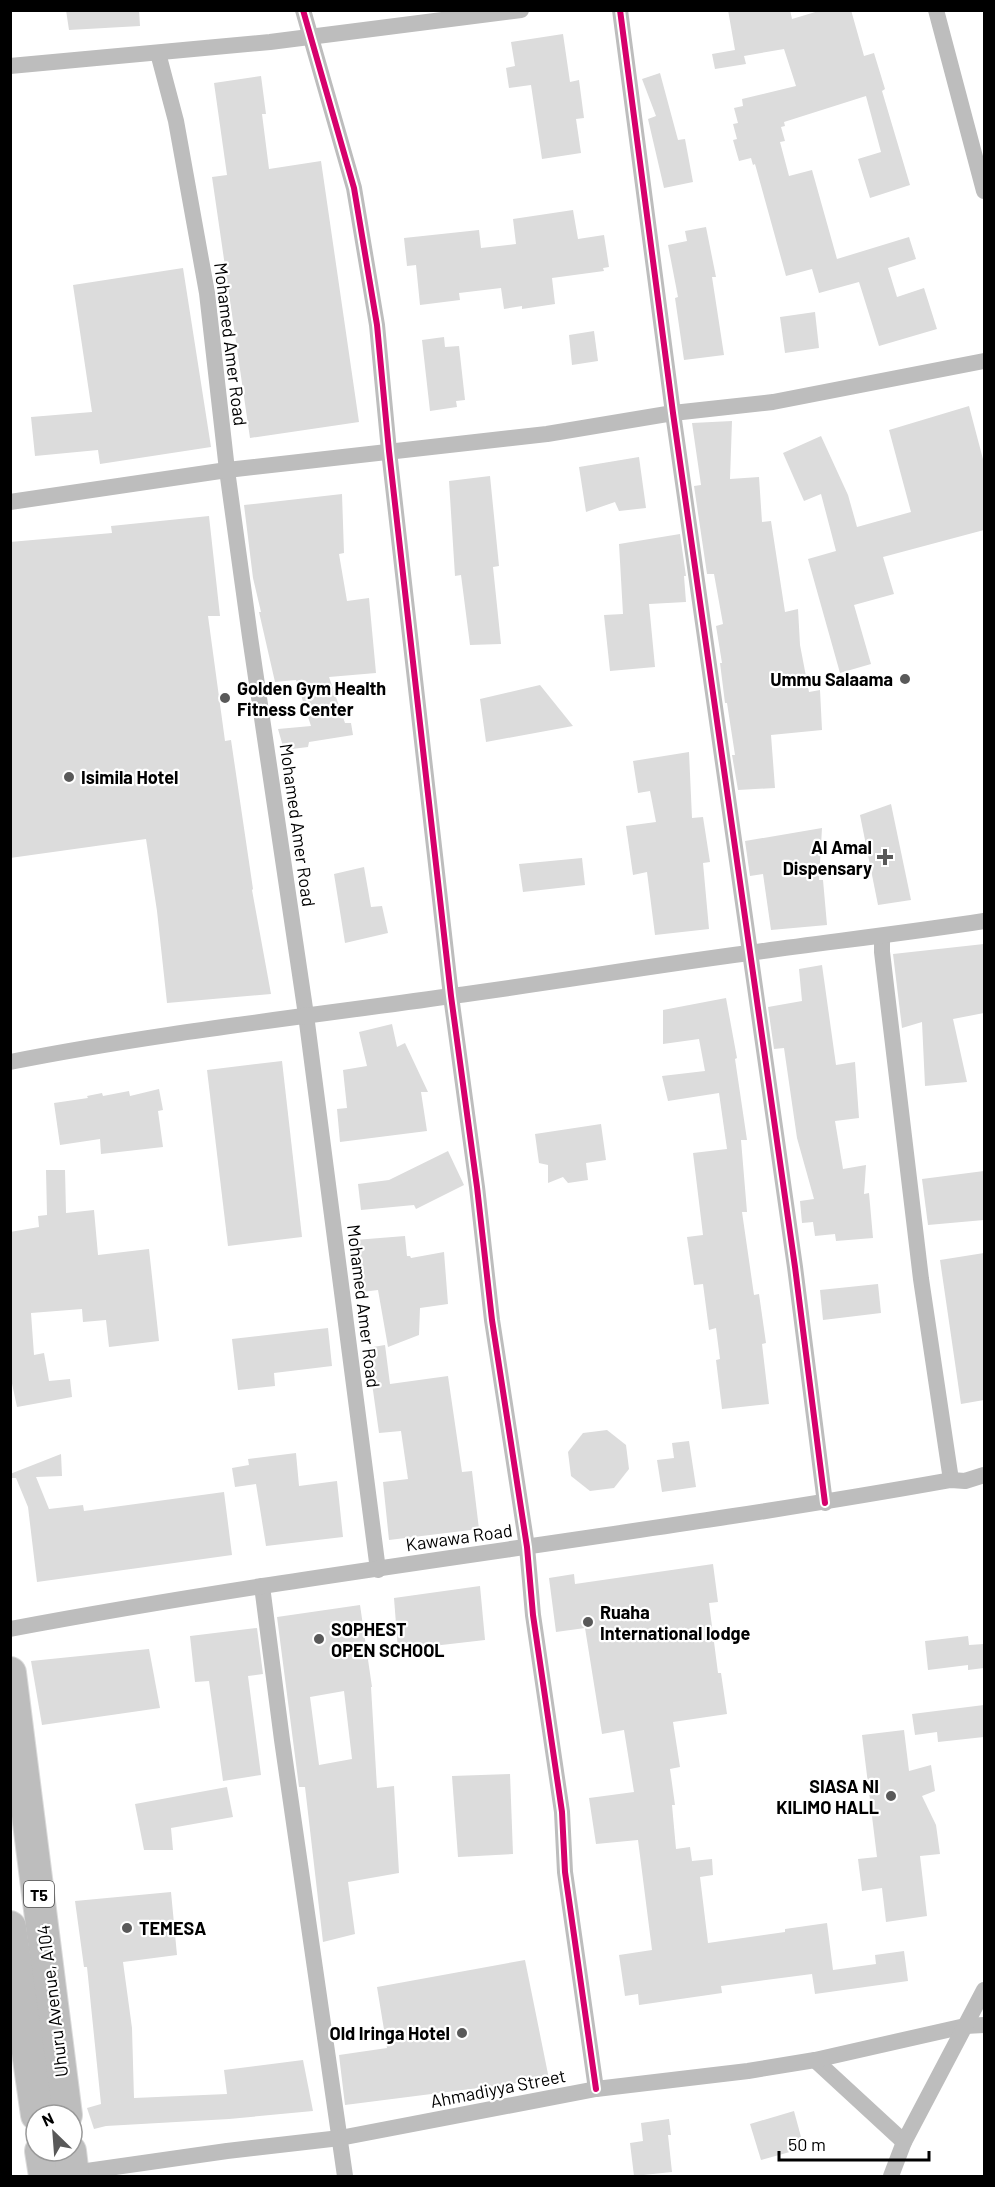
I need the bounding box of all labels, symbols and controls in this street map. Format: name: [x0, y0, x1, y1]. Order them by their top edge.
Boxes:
street label: Mohamed Amer Road: [210, 261, 252, 427]
place label: Ummu Salaama: [770, 668, 893, 690]
marker: Ummu Salaama: [898, 672, 912, 686]
place label: Golden Gym Health Fitness Center: [237, 677, 386, 720]
marker: Golden Gym Health Fitness Center: [218, 691, 232, 705]
street label: Mohamed Amer Road: [276, 742, 320, 908]
place label: Isimila Hotel: [81, 766, 179, 788]
marker: Isimila Hotel: [62, 770, 76, 784]
place label: Al Amal Dispensary: [783, 836, 872, 879]
marker: Al Amal Dispensary: [876, 848, 894, 866]
street label: Mohamed Amer Road: [343, 1223, 385, 1389]
street label: Kawawa Road: [404, 1519, 514, 1555]
place label: Ruaha International lodge: [600, 1601, 751, 1644]
marker: Ruaha International lodge: [581, 1615, 595, 1629]
place label: SOPHEST OPEN SCHOOL: [331, 1618, 445, 1661]
marker: SOPHEST OPEN SCHOOL: [312, 1632, 326, 1646]
place label: SIASA NI KILIMO HALL: [776, 1775, 879, 1818]
marker: SIASA NI KILIMO HALL: [884, 1789, 898, 1803]
road number: T5: [24, 1881, 54, 1907]
place label: TEMESA: [139, 1917, 206, 1939]
marker: TEMESA: [120, 1921, 134, 1935]
street label: Uhuru Avenue, A104: [32, 1924, 72, 2078]
place label: Old Iringa Hotel: [329, 2022, 450, 2044]
marker: Old Iringa Hotel: [455, 2026, 469, 2040]
street label: Ahmadiyya Street: [428, 2064, 568, 2112]
north arrow: [24, 2103, 84, 2163]
text: N: [39, 2108, 56, 2130]
scale bar: [779, 2124, 929, 2162]
text: 50 m: [788, 2133, 826, 2155]

